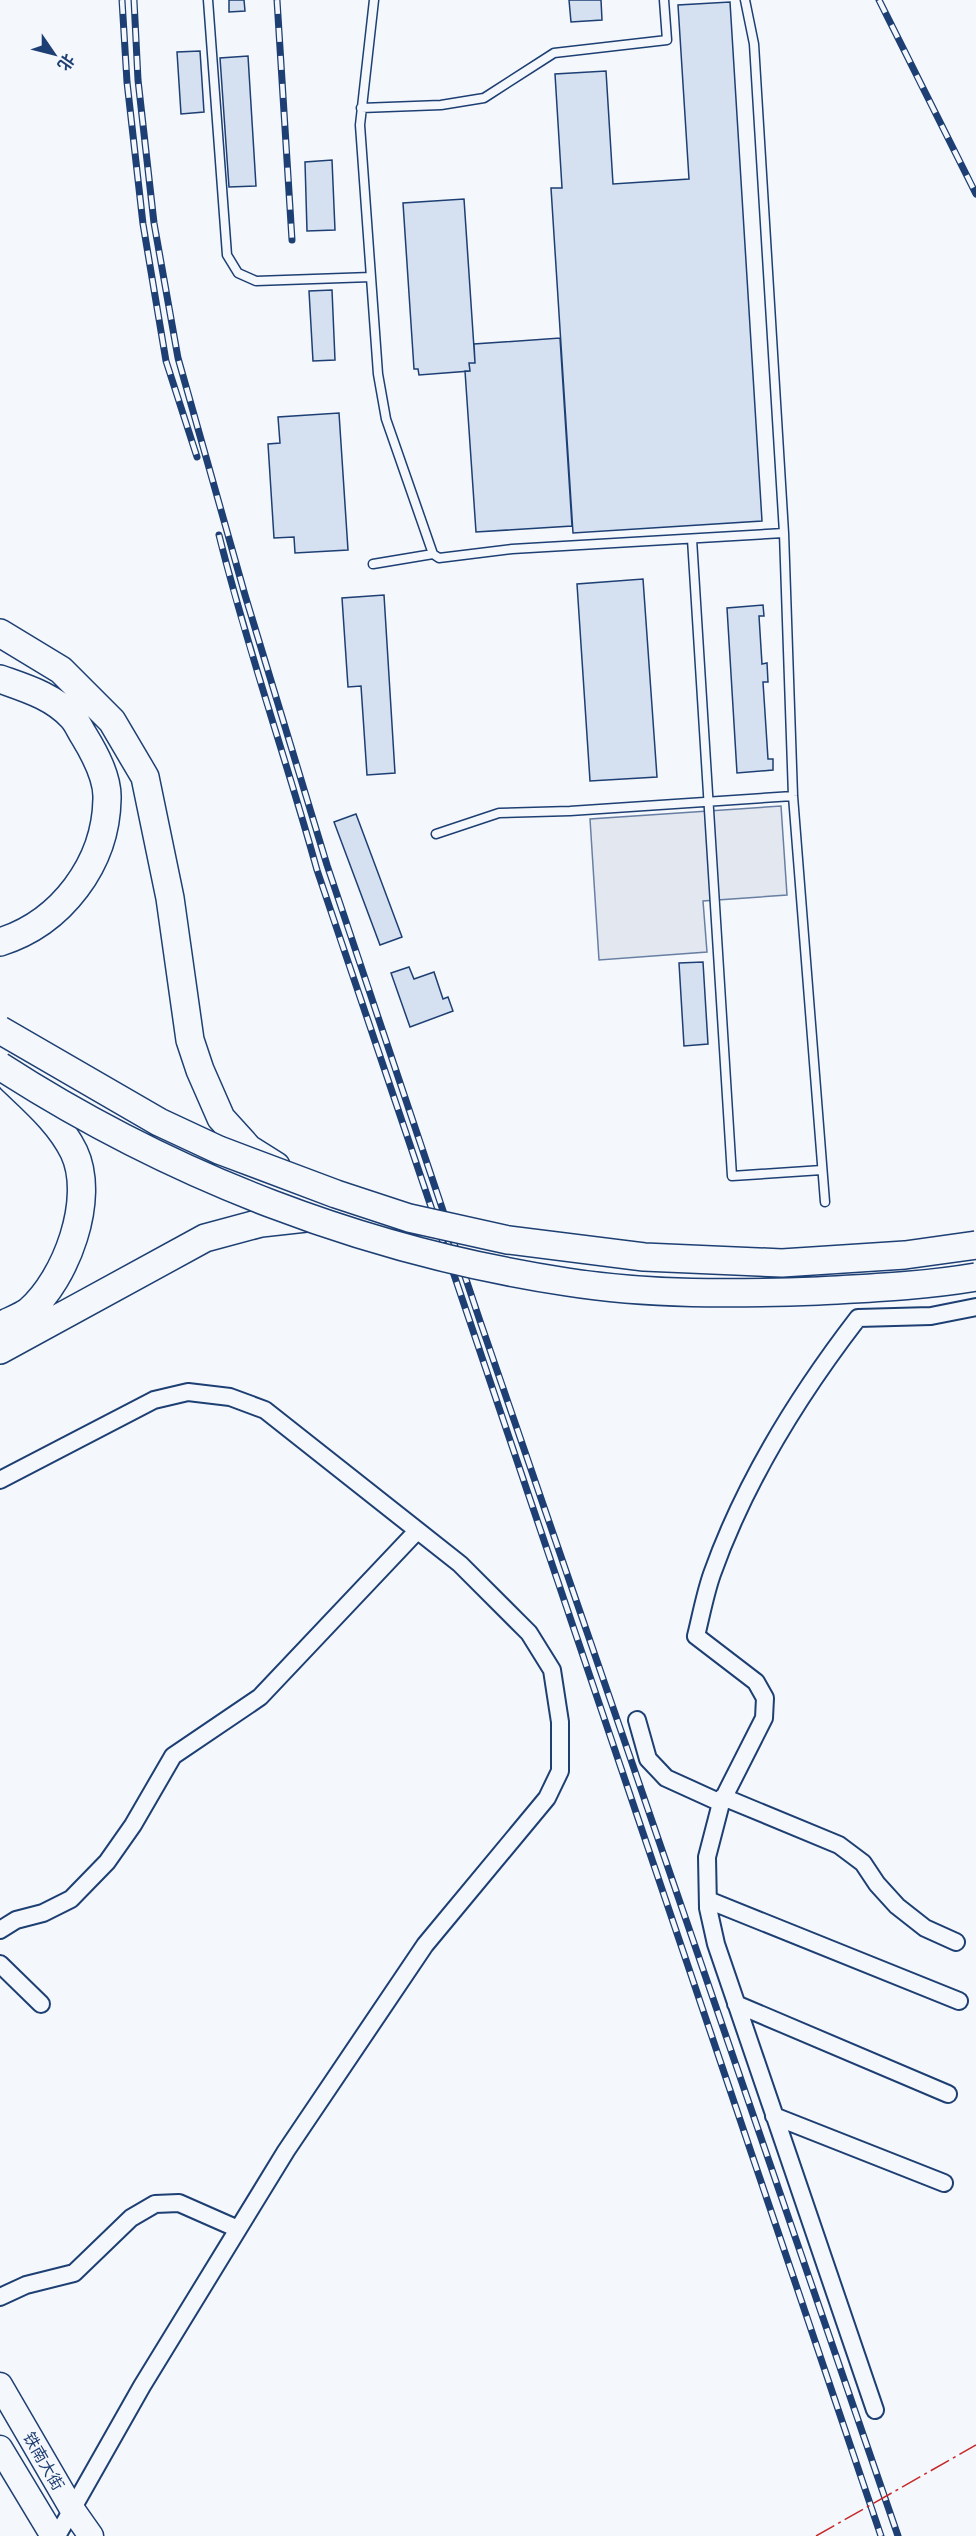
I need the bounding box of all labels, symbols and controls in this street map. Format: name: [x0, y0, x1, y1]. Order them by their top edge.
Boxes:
north arrow: [24, 24, 84, 84]
text: 北: [54, 50, 78, 74]
street label: 铁南大街: [19, 2429, 68, 2494]

